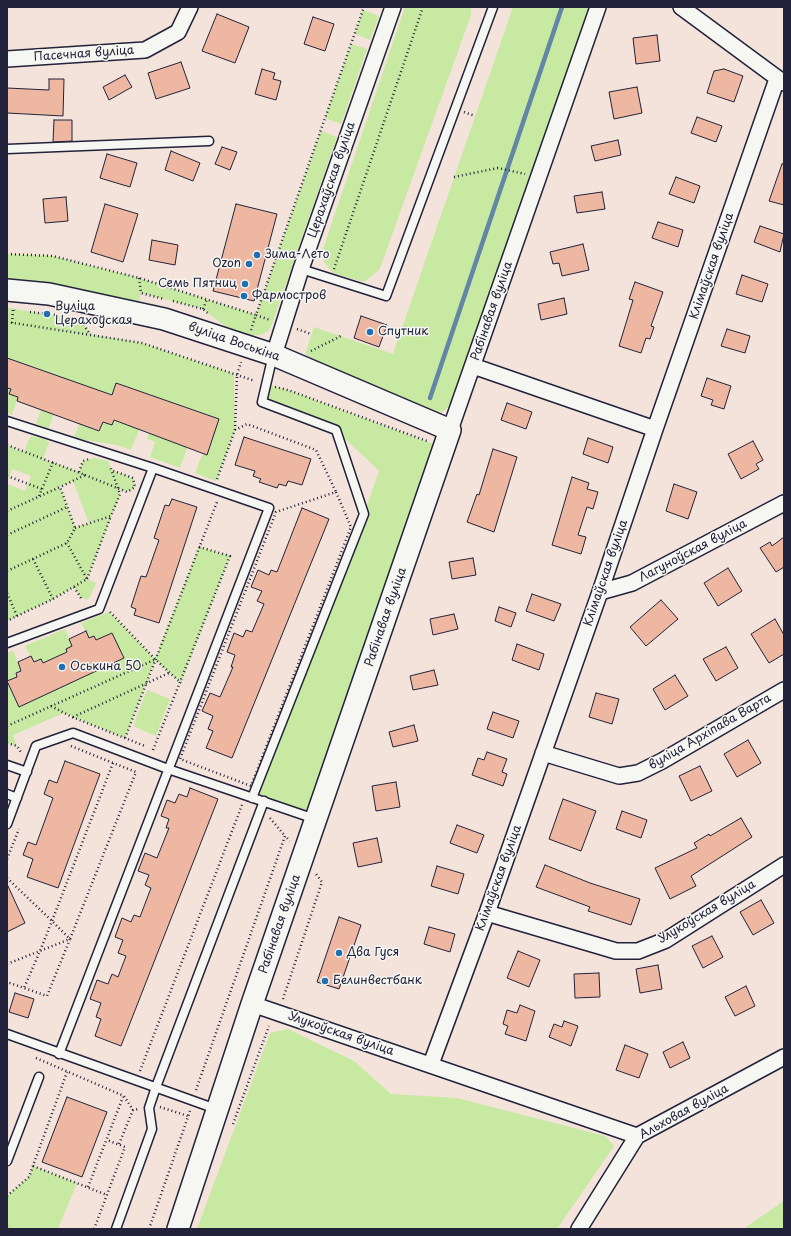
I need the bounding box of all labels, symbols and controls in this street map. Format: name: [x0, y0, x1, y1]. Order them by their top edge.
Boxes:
street label: Пасечная вуліца: [33, 43, 135, 65]
street label: Церахаўская вуліца: [305, 120, 359, 240]
street label: Клімаўская вуліца: [687, 211, 737, 321]
place label: Зима-Лето: [265, 248, 329, 262]
marker: Зима-Лето: [252, 250, 262, 260]
place label: Ozon: [212, 257, 241, 271]
marker: Ozon: [244, 259, 254, 269]
street label: Рабінавая вуліца: [468, 260, 516, 362]
place label: Семь Пятниц: [158, 277, 237, 291]
marker: Семь Пятниц: [240, 279, 250, 289]
place label: Фармостров: [252, 289, 326, 303]
marker: Фармостров: [239, 291, 249, 301]
place label: Вуліца Церахоўская: [55, 300, 132, 328]
marker: Вуліца Церахоўская: [42, 309, 52, 319]
street label: вуліца Воськіна: [186, 320, 282, 364]
place label: Спутник: [378, 325, 428, 339]
marker: Спутник: [365, 327, 375, 337]
street label: Лагуноўская вуліца: [637, 516, 749, 586]
street label: Клімаўская вуліца: [581, 518, 631, 628]
street label: Рабінавая вуліца: [362, 566, 410, 668]
place label: Оськина 50: [70, 660, 141, 674]
marker: Оськина 50: [57, 662, 67, 672]
street label: вуліца Архіпава Варта: [646, 691, 774, 773]
street label: Клімаўская вуліца: [473, 823, 525, 933]
street label: Рабінавая вуліца: [256, 873, 304, 975]
street label: Улукоўская вуліца: [656, 877, 758, 947]
place label: Два Гуся: [347, 946, 399, 960]
marker: Два Гуся: [334, 948, 344, 958]
place label: Белинвестбанк: [333, 974, 422, 988]
marker: Белинвестбанк: [320, 976, 330, 986]
street label: Улукоўская вуліца: [286, 1009, 396, 1059]
street label: Альховая вуліца: [637, 1082, 731, 1142]

